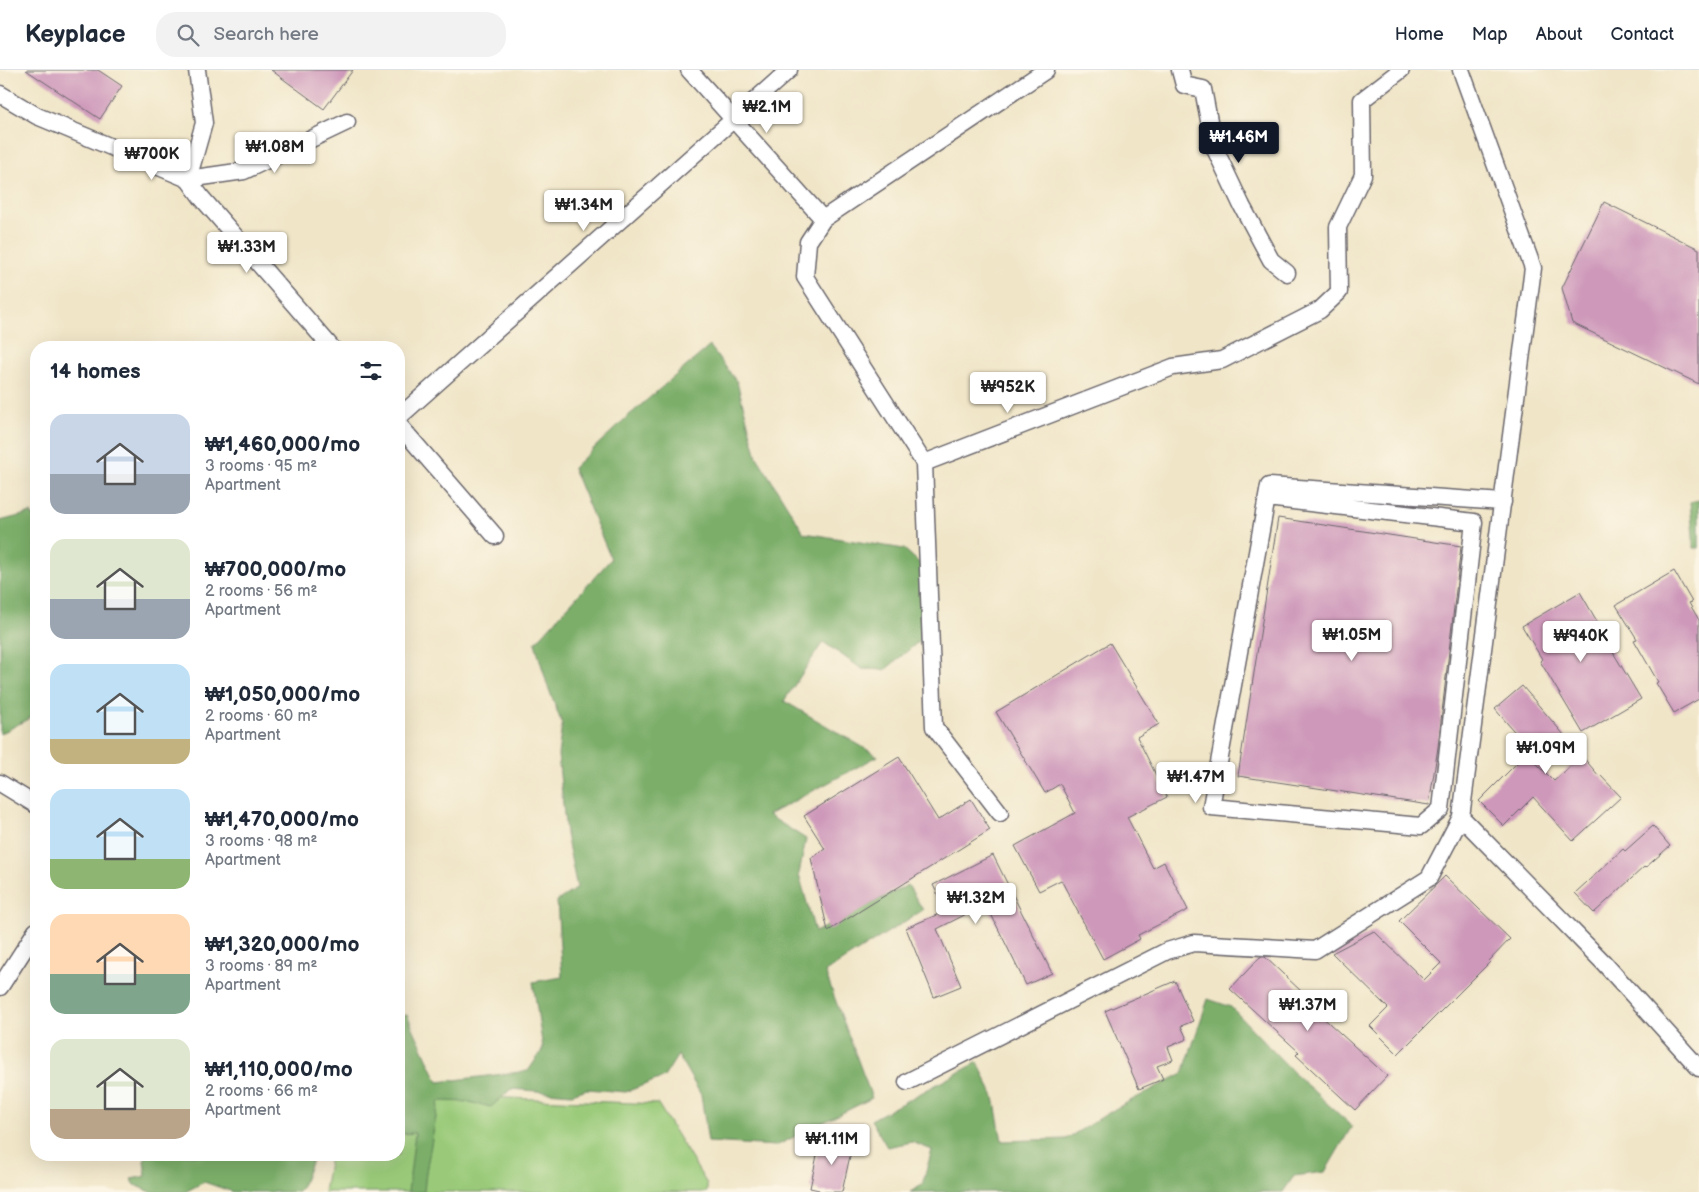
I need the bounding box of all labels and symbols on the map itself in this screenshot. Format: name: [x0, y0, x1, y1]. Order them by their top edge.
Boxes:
pin: ₩2.1M: [732, 92, 802, 134]
pin: ₩1.46M: [1198, 122, 1280, 164]
pin: ₩1.08M: [234, 132, 316, 174]
pin: ₩700K: [117, 138, 187, 181]
pin: ₩1.34M: [543, 190, 625, 232]
pin: ₩1.33M: [206, 232, 288, 274]
pin: ₩952K: [973, 372, 1043, 414]
pin: ₩1.05M: [1311, 620, 1393, 662]
pin: ₩940K: [1546, 620, 1616, 663]
pin: ₩1.09M: [1505, 732, 1587, 775]
pin: ₩1.47M: [1155, 762, 1237, 804]
pin: ₩1.32M: [935, 882, 1017, 925]
pin: ₩1.37M: [1267, 990, 1349, 1032]
pin: ₩1.11M: [791, 1124, 873, 1166]

